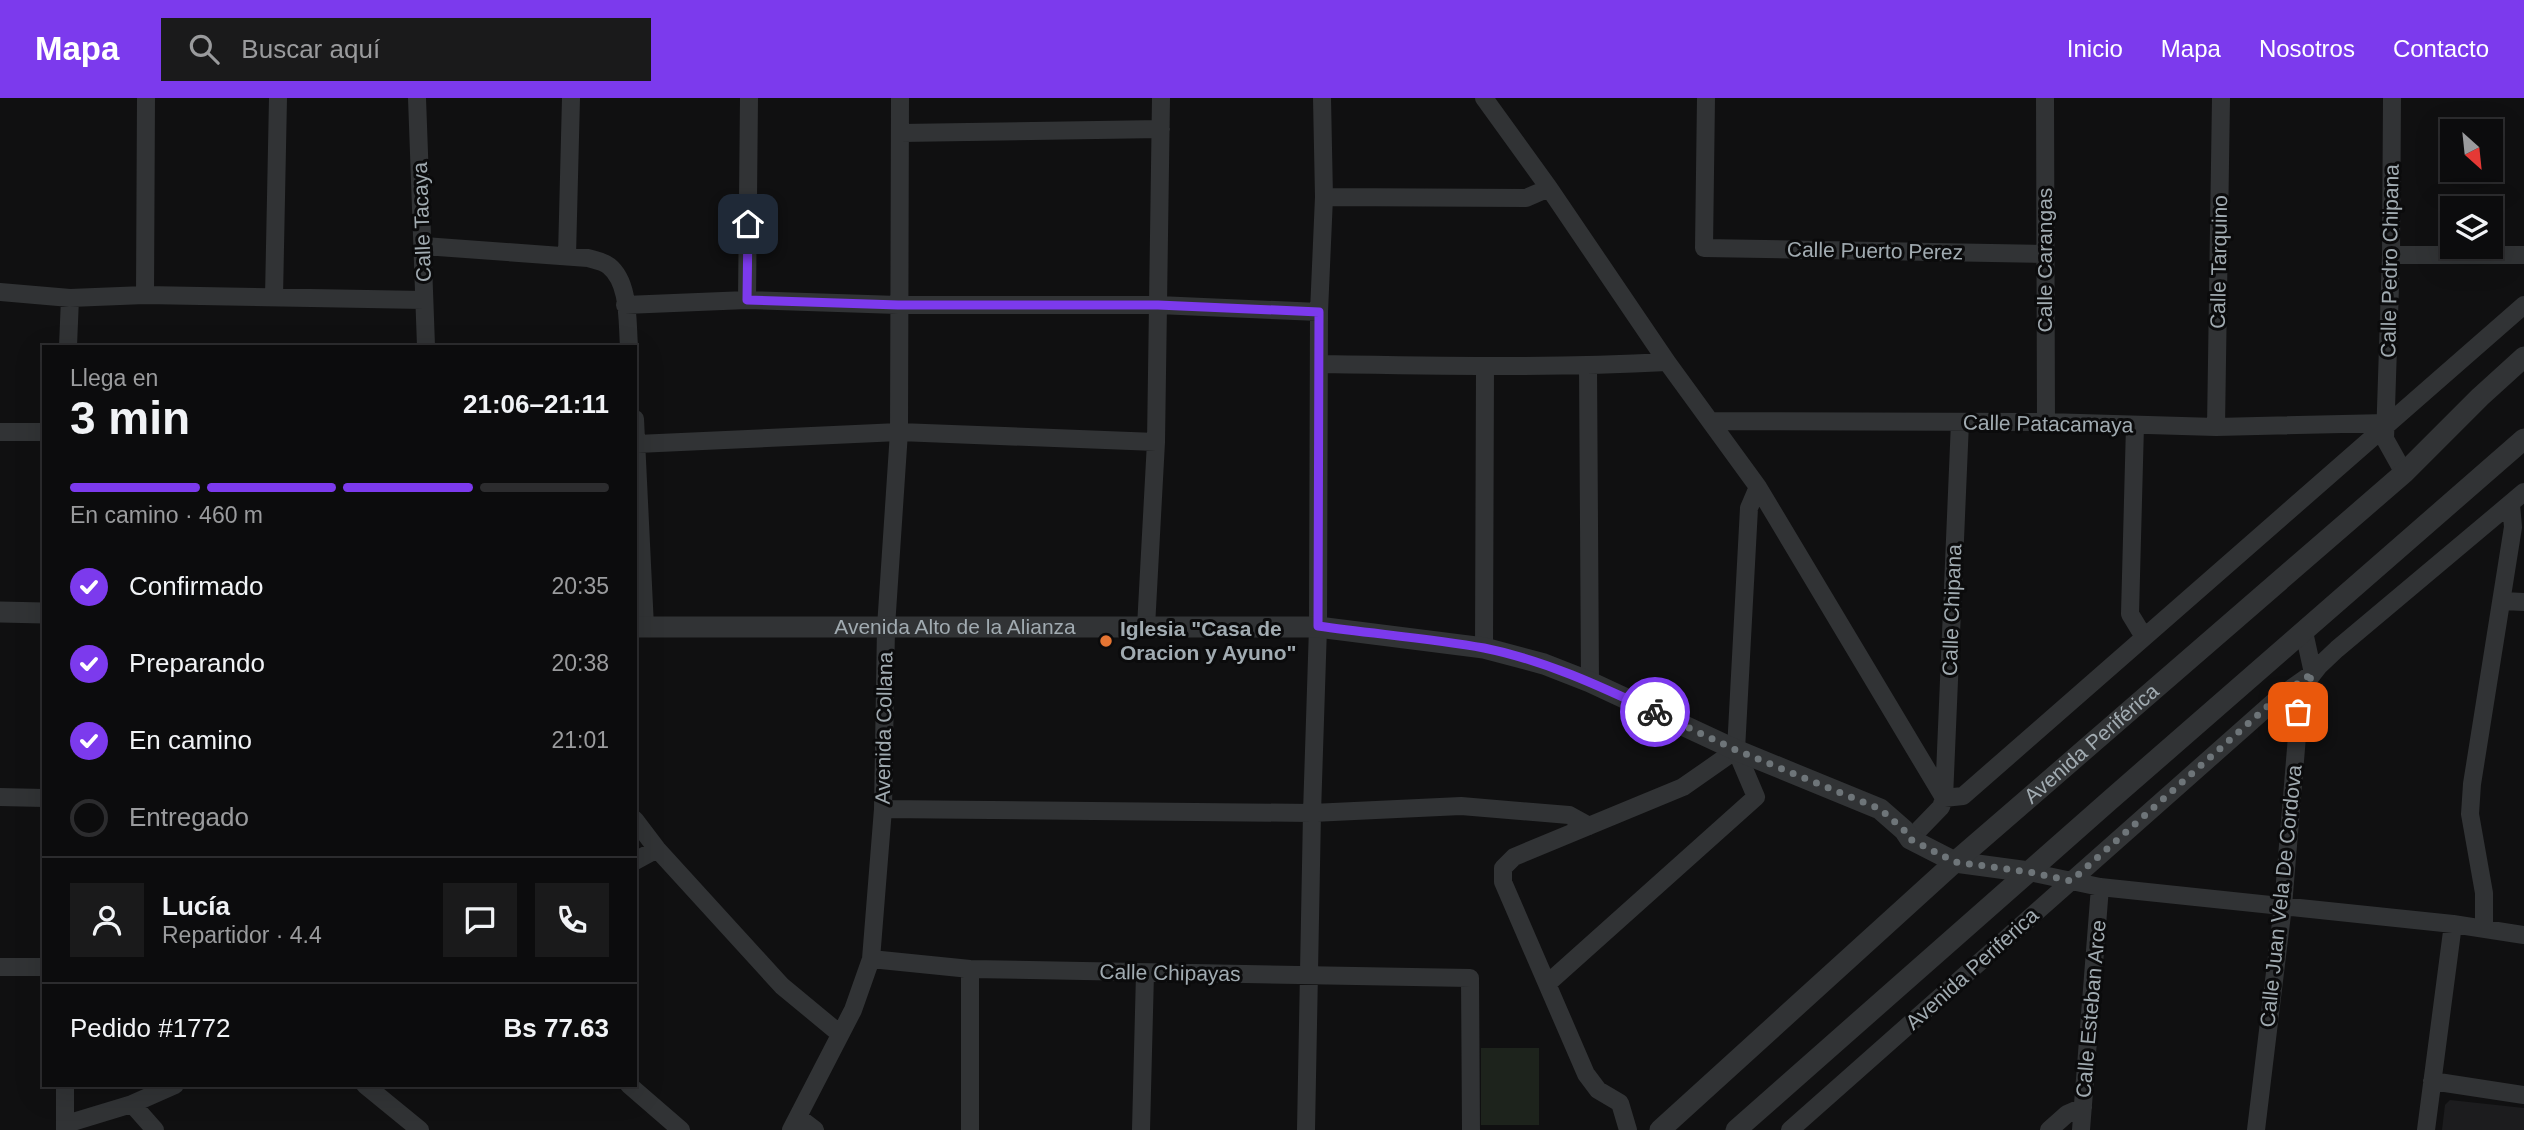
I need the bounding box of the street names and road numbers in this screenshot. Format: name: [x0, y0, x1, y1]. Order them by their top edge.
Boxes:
street label: Calle Tacaya: [408, 161, 435, 282]
street label: Calle Pedro Chipana: [2376, 164, 2403, 358]
street label: Calle Carangas: [2033, 188, 2056, 332]
street label: Calle Tarquino: [2206, 195, 2231, 329]
street label: Calle Puerto Perez: [1787, 237, 1963, 264]
street label: Calle Patacamaya: [1963, 411, 2134, 436]
street label: Calle Chipana: [1938, 543, 1965, 676]
street label: Avenida Alto de la Alianza: [834, 615, 1076, 638]
street label: Avenida Collana: [871, 651, 896, 804]
street label: Avenida Periférica: [2019, 679, 2163, 808]
street label: Calle Juan Vela De Cordova: [2255, 763, 2306, 1028]
street label: Avenida Periferica: [1901, 903, 2043, 1034]
street label: Calle Esteban Arce: [2071, 919, 2110, 1099]
street label: Calle Chipayas: [1099, 960, 1241, 985]

